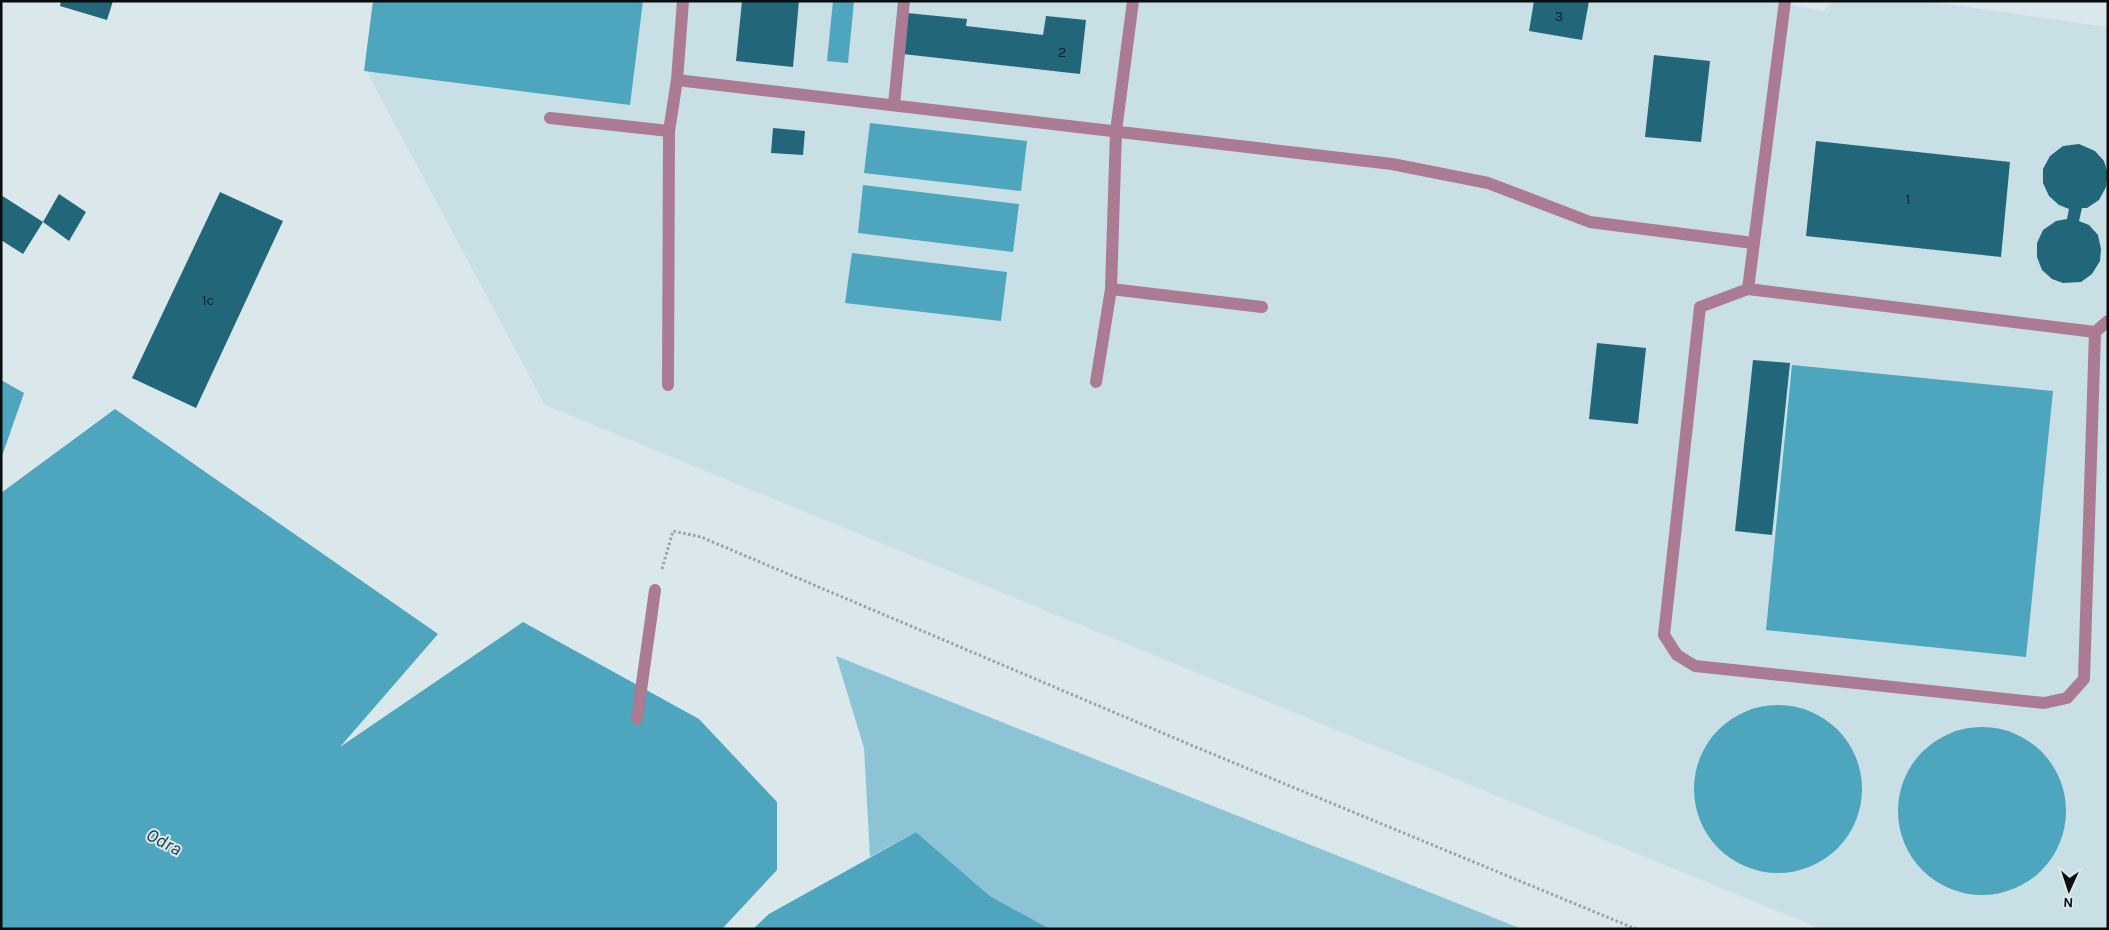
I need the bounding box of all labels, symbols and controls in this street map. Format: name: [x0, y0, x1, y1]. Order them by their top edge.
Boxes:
house number: 3: [1555, 7, 1563, 25]
house number: 2: [1058, 43, 1066, 61]
house number: 1: [1906, 190, 1910, 208]
house number: 1c: [202, 291, 214, 309]
water label: Odra: [142, 824, 186, 860]
north arrow: [2044, 865, 2094, 915]
text: N: [2063, 894, 2074, 911]

